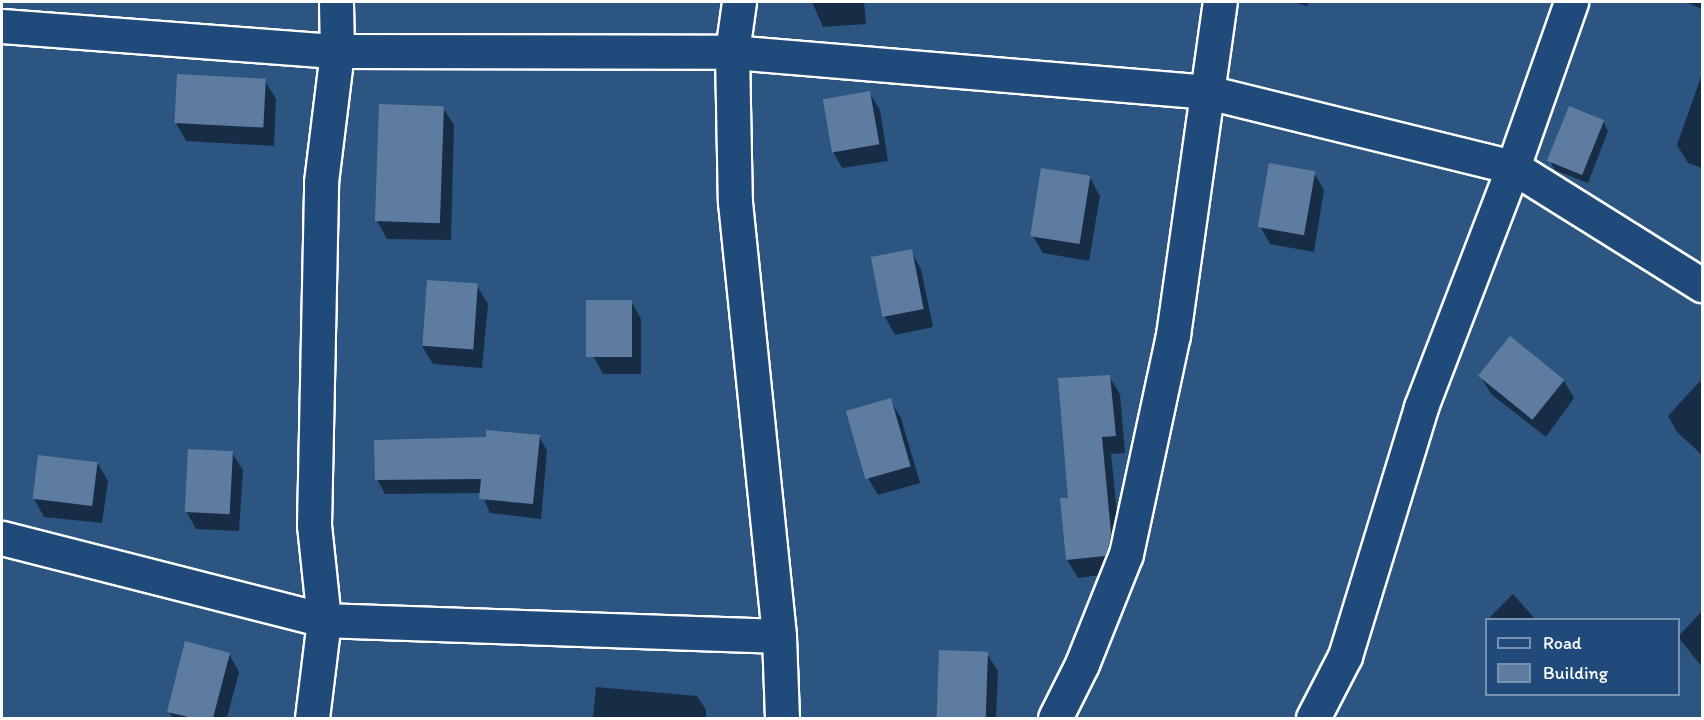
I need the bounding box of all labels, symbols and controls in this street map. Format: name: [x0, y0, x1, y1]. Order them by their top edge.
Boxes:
legend: [1485, 618, 1680, 696]
text: Road: [1543, 632, 1582, 654]
text: Building: [1543, 662, 1608, 684]

